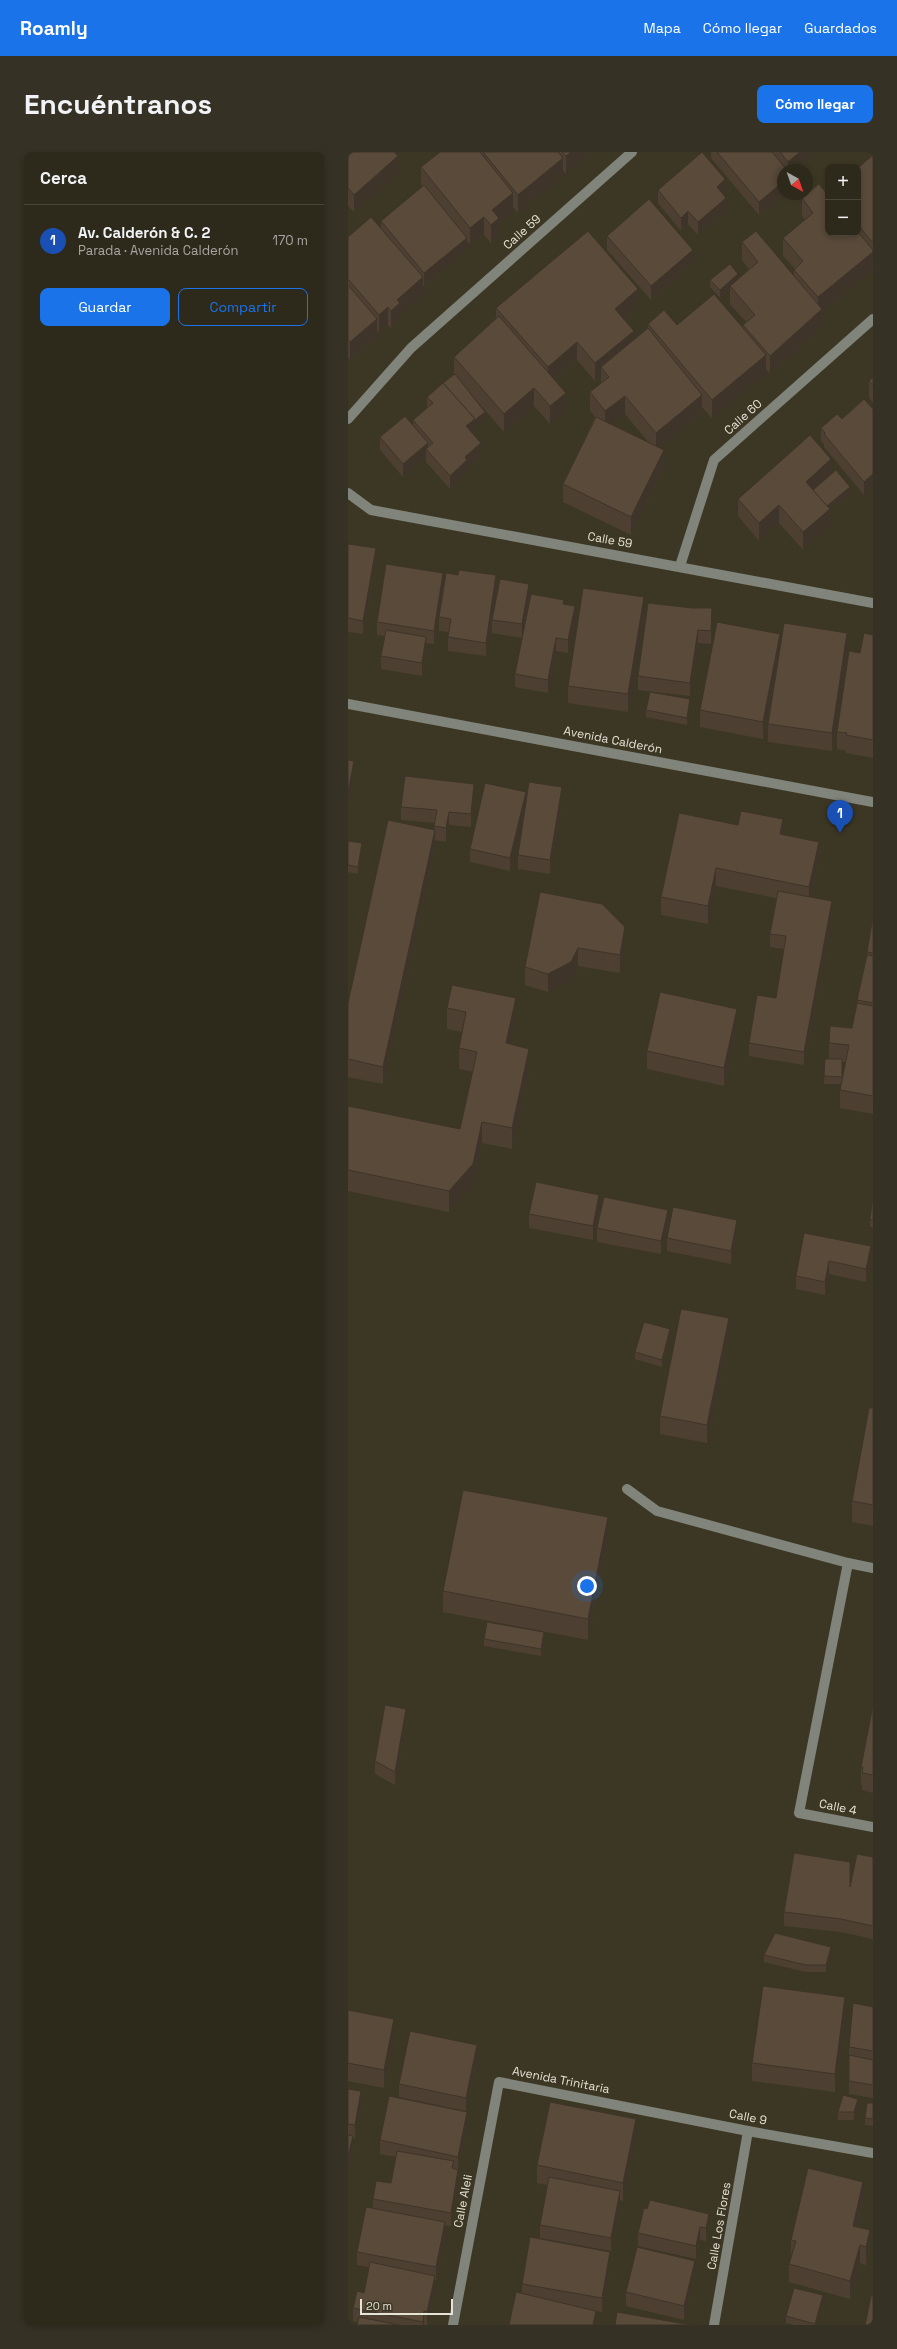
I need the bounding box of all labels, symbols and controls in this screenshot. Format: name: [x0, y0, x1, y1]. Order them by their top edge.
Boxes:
text: Roamly: [20, 16, 88, 41]
text: Mapa: [644, 19, 681, 37]
text: Cómo llegar: [703, 19, 782, 37]
text: Guardados: [804, 19, 877, 37]
button: Cómo llegar: [757, 85, 873, 123]
text: Encuéntranos: [24, 86, 212, 122]
north arrow: [777, 164, 813, 200]
map controls: [825, 164, 861, 236]
button: +: [825, 164, 861, 200]
text: Cerca: [40, 167, 87, 189]
button: −: [825, 200, 861, 236]
street label: Calle 59: [500, 211, 544, 253]
text: Av. Calderón & C. 2: [78, 223, 210, 242]
text: 1: [50, 232, 56, 249]
text: 170 m: [272, 232, 308, 249]
text: Parada · Avenida Calderón: [78, 242, 238, 259]
button: Guardar: [40, 288, 170, 326]
button: Compartir: [178, 288, 308, 326]
street label: Calle 60: [721, 396, 765, 438]
street label: Calle 59: [586, 528, 634, 552]
street label: Avenida Calderón: [562, 723, 664, 757]
pin: 1: [827, 800, 853, 833]
your location: [577, 1576, 597, 1596]
street label: Calle 4: [818, 1796, 859, 1819]
street label: Avenida Trinitaria: [511, 2063, 611, 2097]
street label: Calle 9: [728, 2106, 768, 2128]
street label: Calle Aleli: [450, 2173, 476, 2229]
street label: Calle Los Flores: [703, 2181, 735, 2271]
scale bar: [360, 2297, 453, 2316]
text: 20 m: [366, 2299, 392, 2313]

